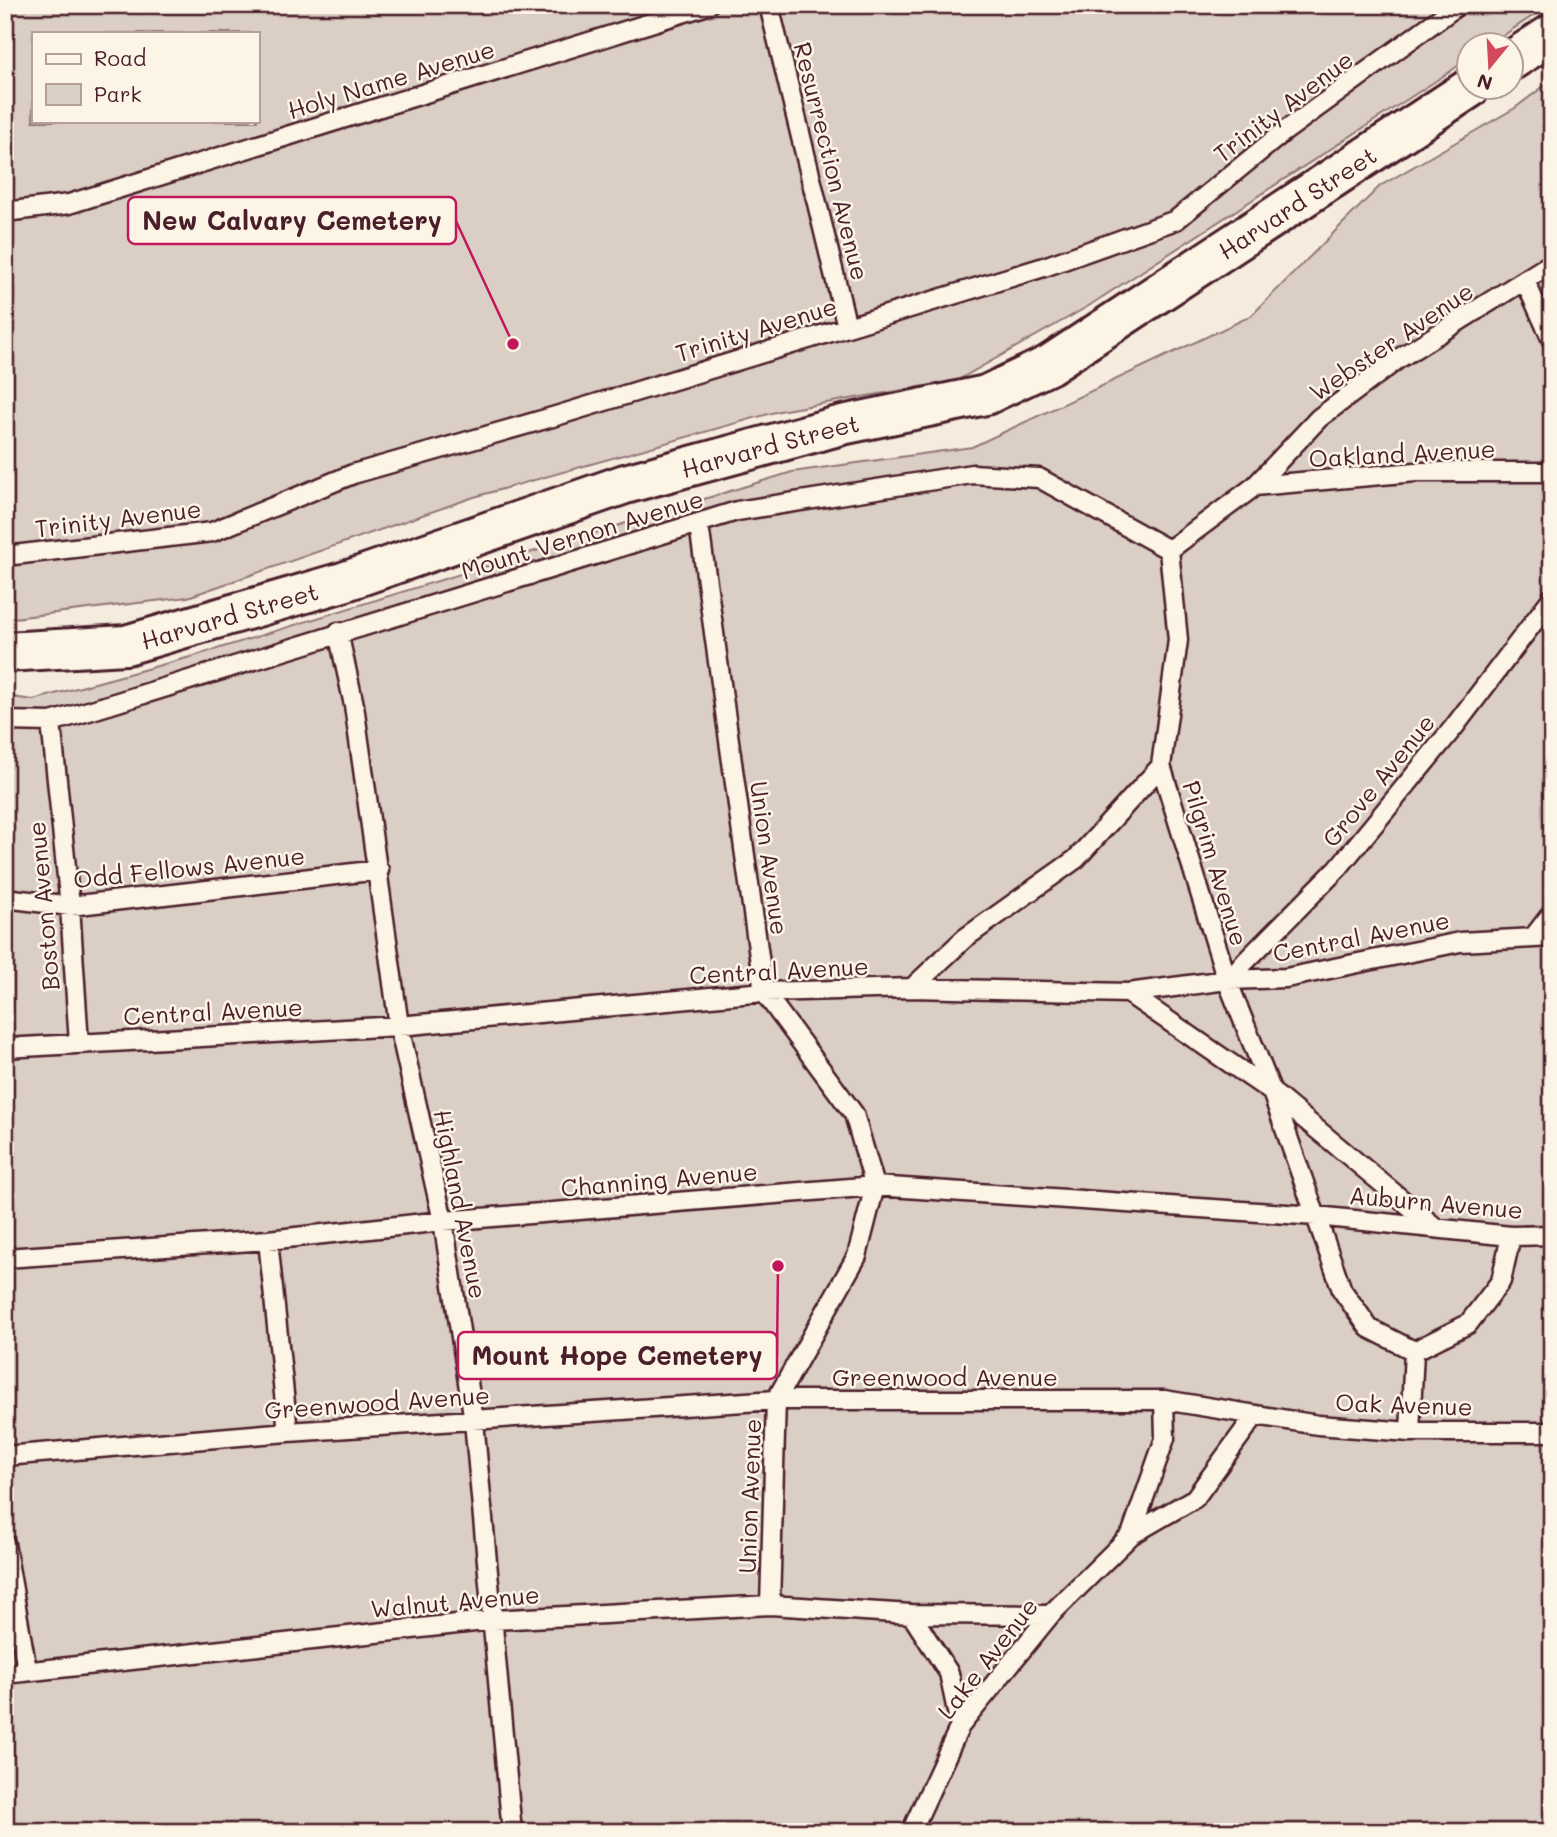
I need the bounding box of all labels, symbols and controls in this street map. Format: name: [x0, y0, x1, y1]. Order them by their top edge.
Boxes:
legend: [32, 32, 259, 122]
north arrow: [1456, 32, 1526, 102]
street label: Holy Name Avenue: [284, 33, 498, 125]
street label: Resurrection Avenue: [787, 39, 877, 283]
street label: Trinity Avenue: [1207, 43, 1359, 169]
text: Road: [94, 44, 146, 71]
text: N: [1474, 69, 1495, 97]
text: Park: [94, 80, 142, 107]
street label: Harvard Street: [1212, 139, 1382, 265]
callout: New Calvary Cemetery: [128, 197, 456, 244]
text: New Calvary Cemetery: [142, 203, 442, 237]
street label: Webster Avenue: [1303, 275, 1479, 407]
street label: Trinity Avenue: [672, 290, 840, 368]
street label: Harvard Street: [678, 406, 862, 484]
street label: Oakland Avenue: [1308, 433, 1496, 473]
street label: Mount Vernon Avenue: [457, 482, 707, 586]
street label: Trinity Avenue: [33, 492, 203, 544]
street label: Harvard Street: [137, 575, 322, 655]
street label: Grove Avenue: [1315, 707, 1441, 853]
street label: Pilgrim Avenue: [1176, 777, 1256, 949]
street label: Union Avenue: [744, 779, 796, 937]
street label: Boston Avenue: [20, 820, 66, 992]
street label: Odd Fellows Avenue: [72, 839, 306, 895]
street label: Central Avenue: [1270, 904, 1452, 968]
street label: Central Avenue: [689, 950, 869, 990]
street label: Central Avenue: [123, 991, 303, 1031]
street label: Highland Avenue: [427, 1107, 495, 1301]
street label: Channing Avenue: [559, 1155, 759, 1203]
street label: Auburn Avenue: [1348, 1179, 1524, 1225]
callout: Mount Hope Cemetery: [458, 1332, 777, 1379]
text: Mount Hope Cemetery: [471, 1338, 763, 1372]
street label: Greenwood Avenue: [832, 1361, 1058, 1392]
street label: Greenwood Avenue: [263, 1379, 491, 1425]
street label: Oak Avenue: [1335, 1386, 1473, 1422]
street label: Union Avenue: [731, 1418, 767, 1574]
street label: Walnut Avenue: [369, 1578, 541, 1624]
street label: Lake Avenue: [930, 1591, 1044, 1725]

